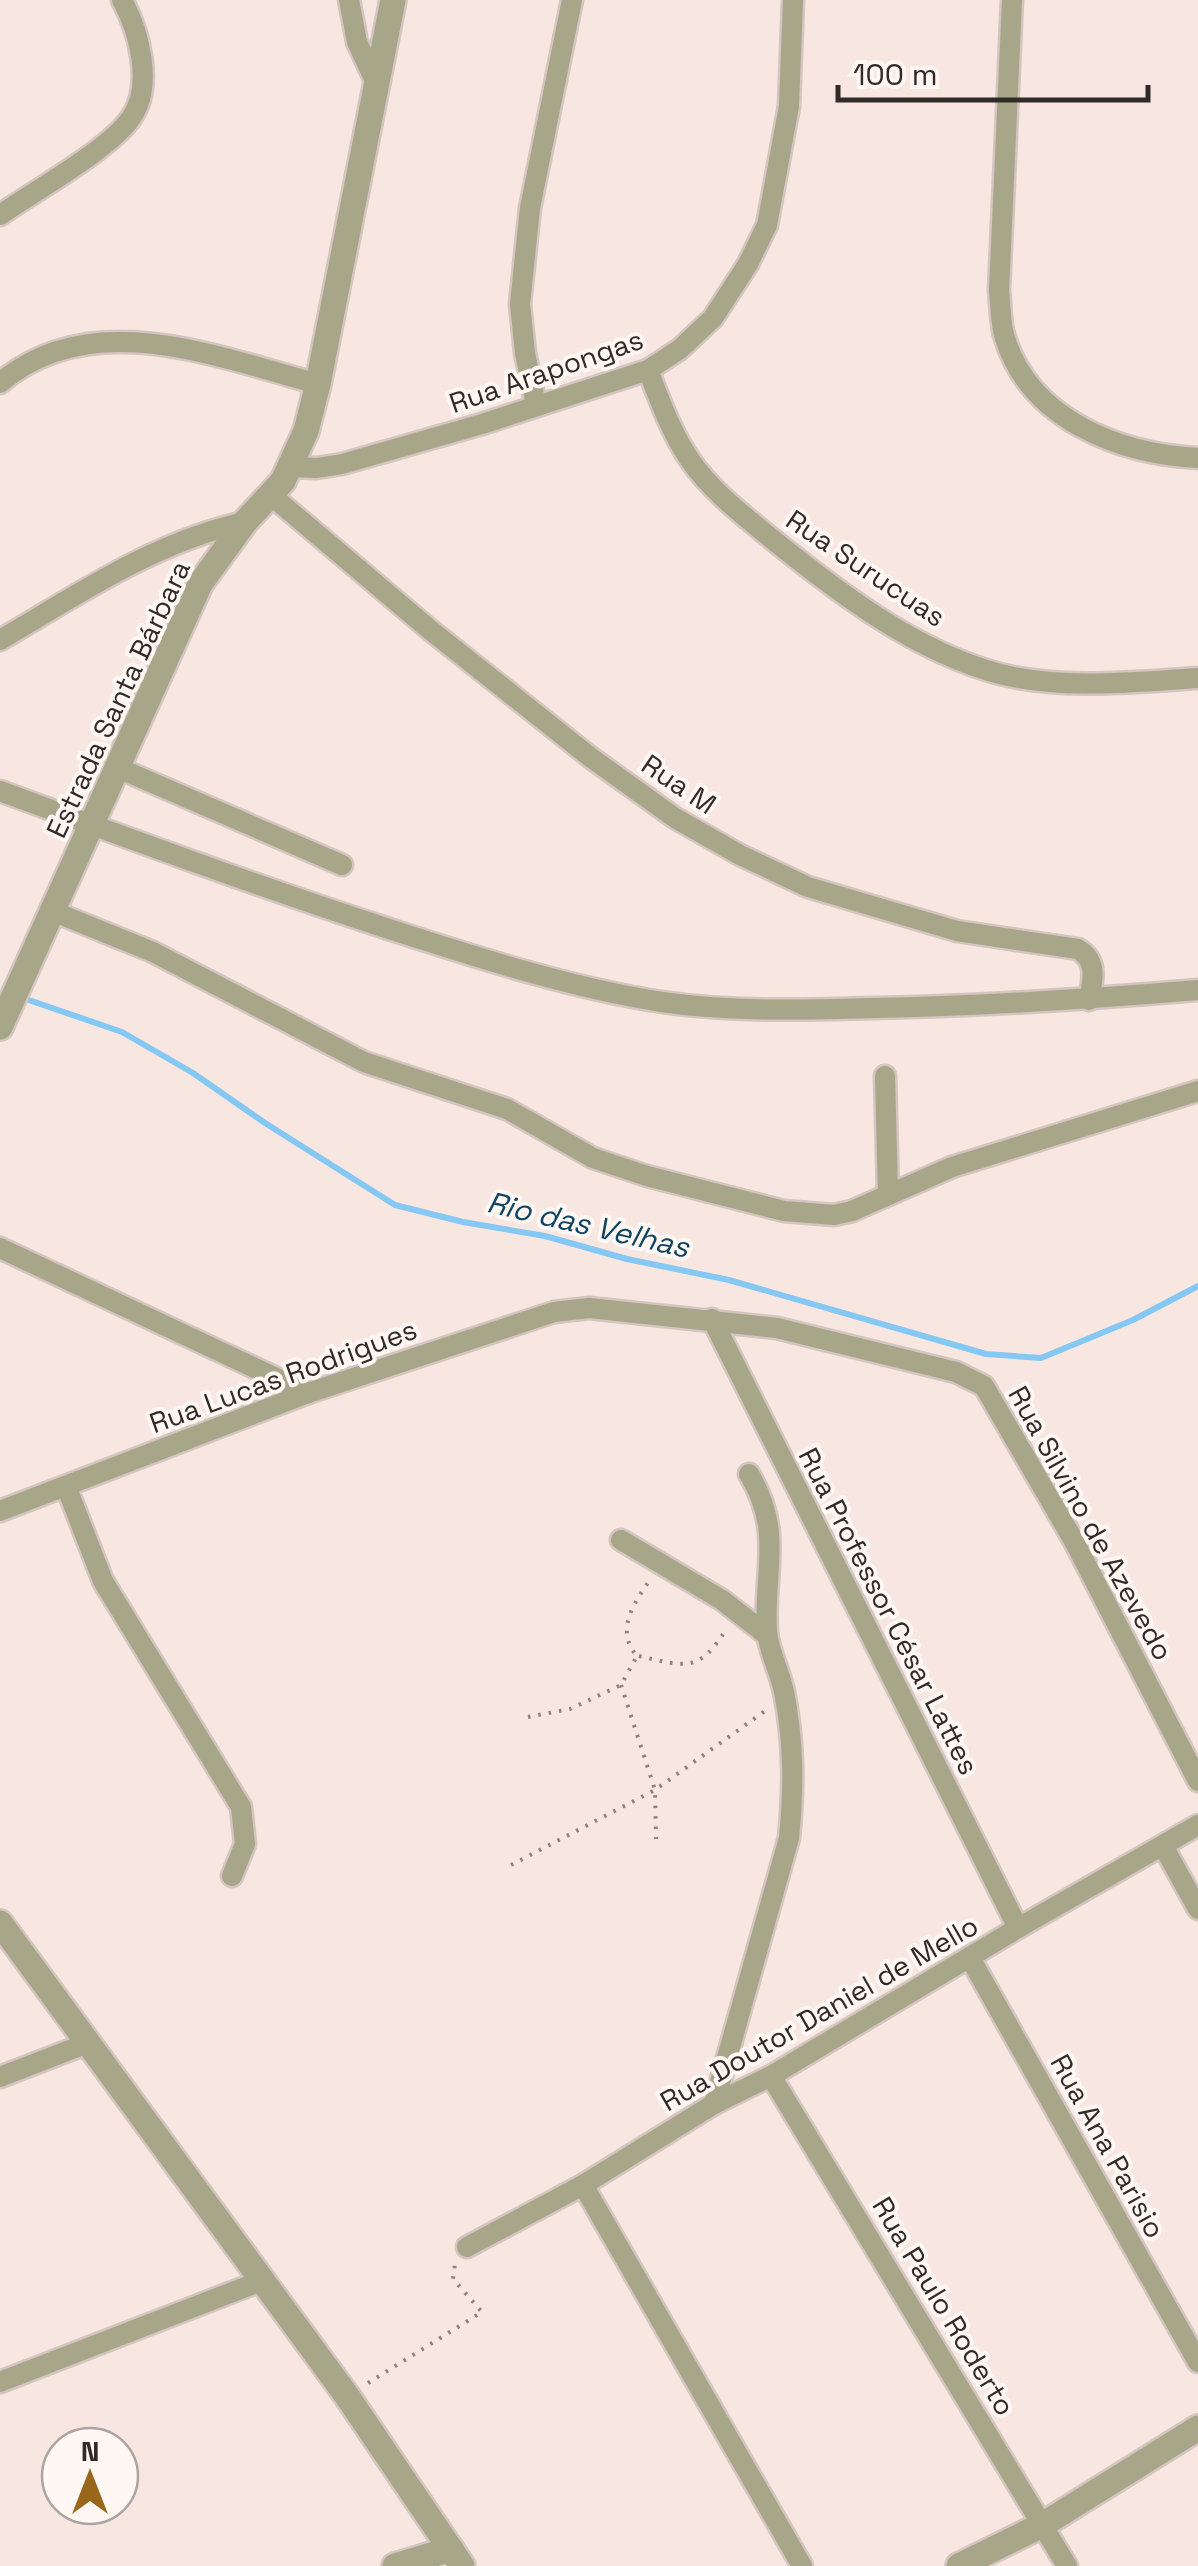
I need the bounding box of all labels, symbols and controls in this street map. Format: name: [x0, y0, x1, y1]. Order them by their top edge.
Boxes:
scale bar: [838, 40, 1148, 102]
text: 100 m: [853, 55, 938, 94]
street label: Rua Arapongas: [444, 321, 648, 421]
street label: Rua Surucuas: [779, 501, 953, 635]
street label: Estrada Santa Bárbara: [38, 555, 198, 843]
street label: Rua M: [635, 746, 723, 822]
water label: Rio das Velhas: [483, 1182, 694, 1267]
street label: Rua Lucas Rodrigues: [144, 1311, 422, 1441]
street label: Rua Silvino de Azevedo: [1001, 1380, 1181, 1666]
street label: Rua Professor César Lattes: [791, 1441, 987, 1781]
street label: Rua Doutor Daniel de Mello: [653, 1907, 985, 2119]
street label: Rua Ana Parisio: [1043, 2048, 1173, 2244]
street label: Rua Paulo Roderto: [865, 2190, 1023, 2422]
north arrow: [40, 2426, 140, 2526]
text: N: [81, 2433, 99, 2469]

